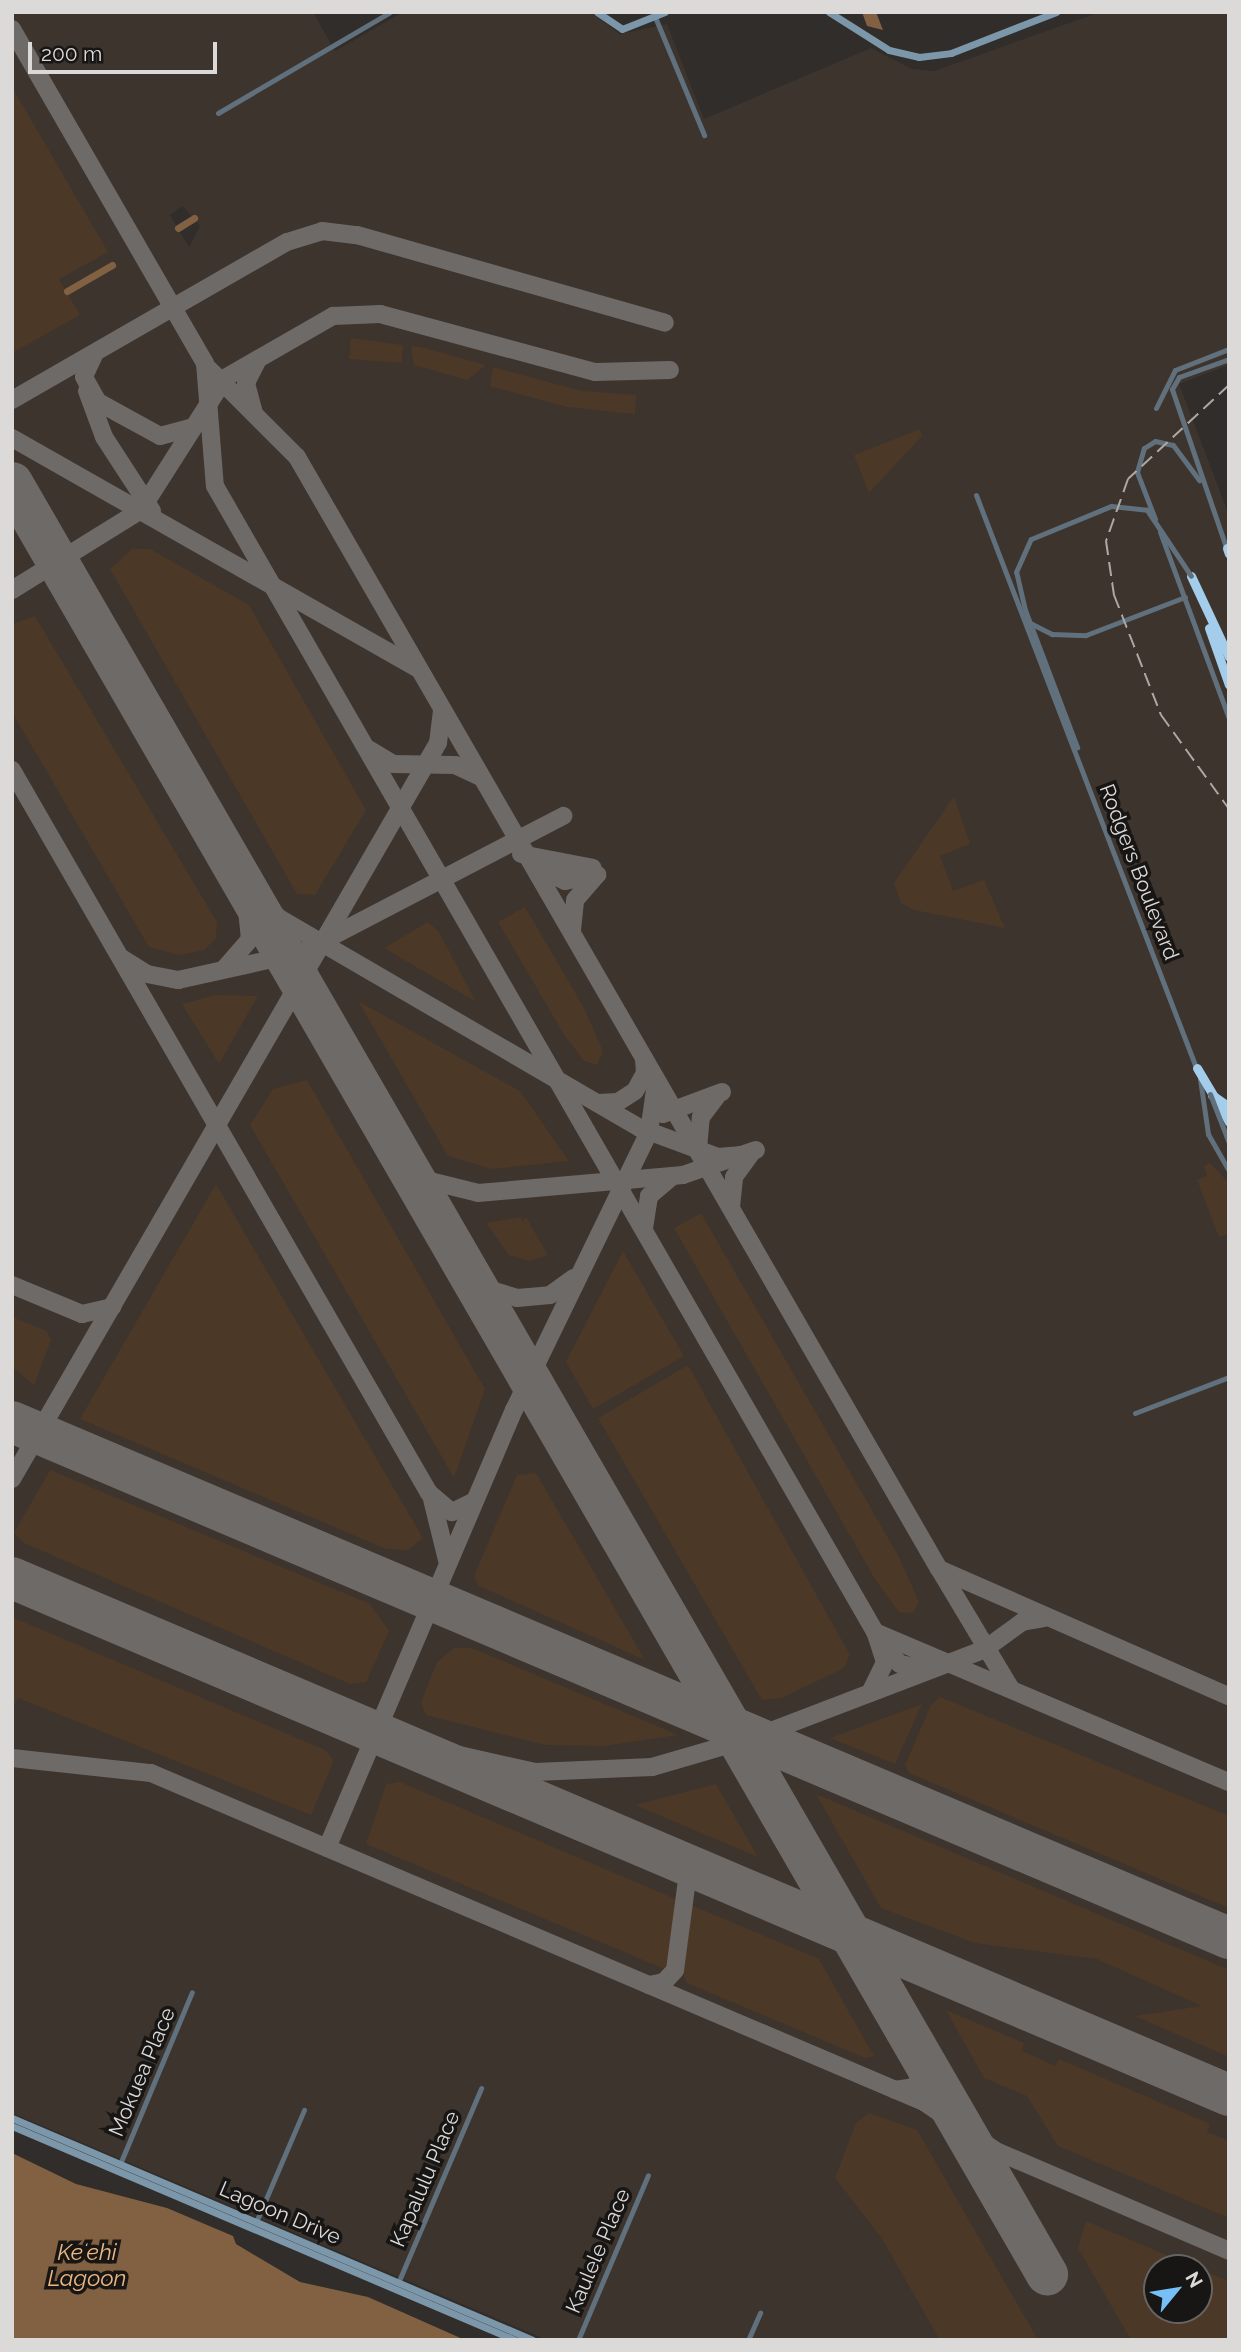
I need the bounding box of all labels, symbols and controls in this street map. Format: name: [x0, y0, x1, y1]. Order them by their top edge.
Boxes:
scale bar: [32, 28, 220, 72]
text: 200 m: [41, 41, 102, 66]
street label: Rodgers Boulevard: [1094, 781, 1184, 963]
street label: Mokuea Place: [104, 2004, 180, 2140]
street label: Kapalulu Place: [385, 2107, 465, 2251]
street label: Lagoon Drive: [216, 2176, 344, 2250]
street label: Kaulele Place: [560, 2185, 636, 2317]
water label: Keʻehi Lagoon: [48, 2238, 126, 2292]
north arrow: [1143, 2254, 1213, 2324]
text: N: [1181, 2268, 1208, 2291]

